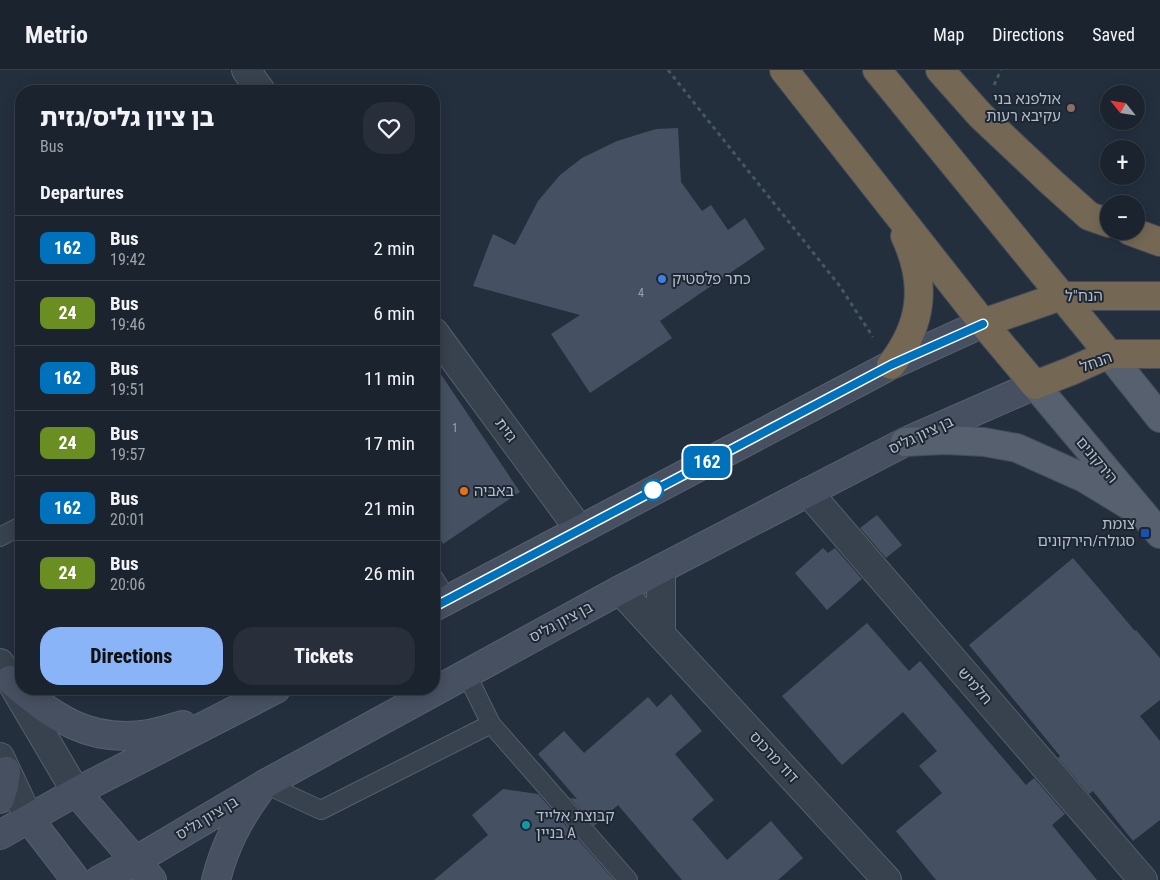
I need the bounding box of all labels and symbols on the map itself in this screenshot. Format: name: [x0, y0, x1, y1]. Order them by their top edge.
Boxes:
north arrow: [1100, 85, 1145, 130]
place label: אולפנא בני עקיבא רעות: [986, 90, 1061, 125]
marker: אולפנא בני עקיבא רעות: [1065, 102, 1077, 114]
place label: כתר פלסטיק: [672, 270, 751, 288]
marker: כתר פלסטיק: [656, 273, 668, 285]
house number: 4: [638, 286, 644, 300]
street label: הנח"ל: [1065, 287, 1103, 305]
street label: הנחל: [1077, 348, 1115, 376]
street label: בן ציון גליס: [886, 412, 957, 458]
street label: גזית: [491, 415, 521, 446]
house number: 1: [452, 421, 458, 435]
street label: הירקונים: [1072, 433, 1122, 487]
line badge: 162: [678, 446, 736, 478]
unlabelled marker: [642, 479, 664, 501]
place label: באביה: [474, 482, 515, 500]
marker: באביה: [458, 485, 470, 497]
place label: צומת סגולה/הירקונים: [1037, 515, 1135, 550]
marker: צומת סגולה/הירקונים: [1139, 527, 1151, 539]
street label: בן ציון גליס: [526, 598, 596, 646]
street label: חלמיש: [954, 664, 996, 708]
street label: דוד מרכוס: [746, 728, 802, 786]
street label: בן ציון גליס: [173, 792, 242, 844]
place label: קבוצת אלייד בניין A: [536, 807, 615, 842]
marker: קבוצת אלייד בניין A: [520, 819, 532, 831]

